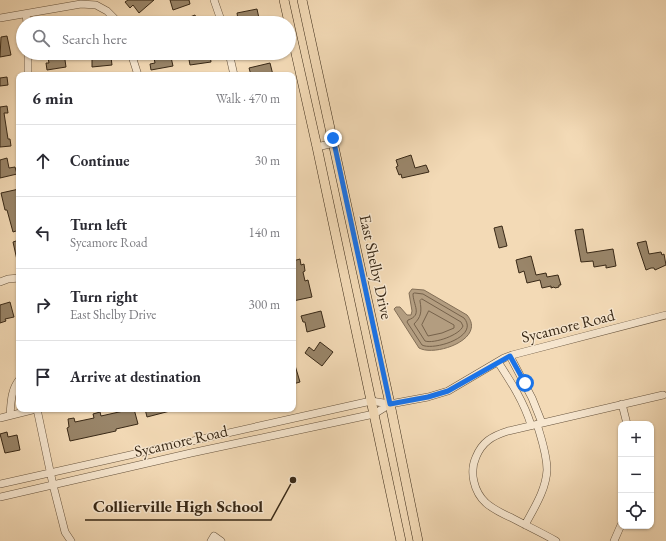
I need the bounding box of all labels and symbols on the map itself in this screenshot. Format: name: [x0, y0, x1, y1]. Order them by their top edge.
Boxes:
route end: [324, 129, 342, 147]
street label: East Shelby Drive: [355, 213, 397, 321]
street label: Sycamore Road: [519, 304, 618, 348]
route start: [516, 374, 534, 392]
street label: Sycamore Road: [132, 420, 231, 462]
callout: Collierville High School: [85, 491, 271, 520]
text: Collierville High School: [93, 495, 263, 517]

